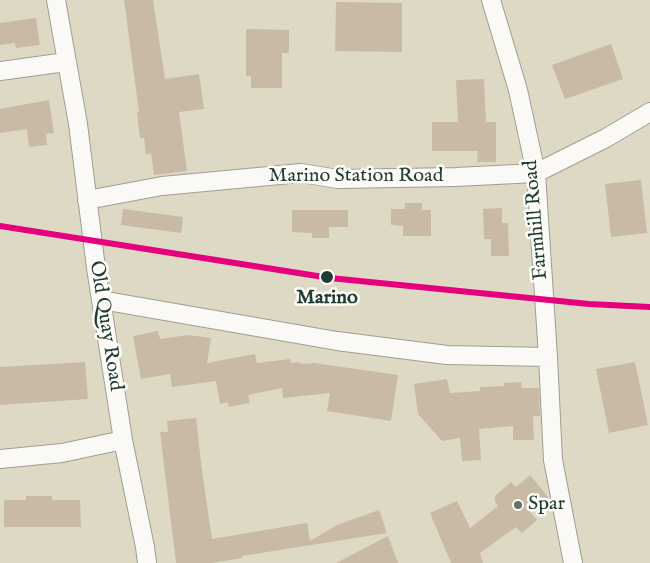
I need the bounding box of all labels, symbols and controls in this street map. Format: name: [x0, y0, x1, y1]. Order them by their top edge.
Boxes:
street label: Farmhill Road: [520, 159, 554, 281]
street label: Marino Station Road: [269, 165, 443, 189]
street label: Old Quay Road: [83, 259, 127, 393]
marker: Marino: [319, 269, 335, 285]
place label: Marino: [296, 287, 358, 311]
place label: Spar: [528, 493, 565, 517]
marker: Spar: [512, 499, 524, 511]

